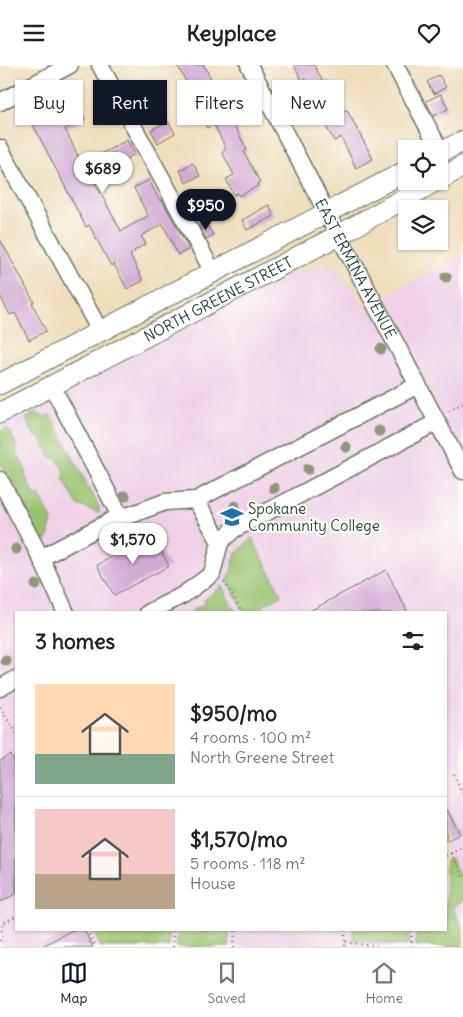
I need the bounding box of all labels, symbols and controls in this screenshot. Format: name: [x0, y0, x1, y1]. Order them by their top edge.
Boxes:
icon: menu: [20, 19, 48, 47]
text: Keyplace: [187, 19, 276, 47]
icon: heart: [415, 19, 443, 47]
chip: Buy: [15, 80, 83, 125]
chip: Rent: [93, 80, 167, 125]
chip: Filters: [177, 80, 262, 125]
chip: New: [272, 80, 344, 125]
map controls: [398, 140, 448, 250]
button: locate: [398, 140, 448, 190]
pin: $689: [73, 151, 133, 194]
text: $689: [85, 158, 121, 178]
pin: $950: [176, 189, 236, 231]
text: $950: [187, 195, 225, 215]
street label: EAST ERMINA AVENUE: [312, 195, 401, 342]
button: layers: [398, 200, 448, 250]
street label: NORTH GREENE STREET: [140, 252, 296, 345]
place label: Spokane Community College: [248, 499, 380, 535]
school or university icon: Spokane Community College: [219, 504, 245, 530]
pin: $1,570: [92, 523, 174, 565]
text: $1,570: [110, 529, 156, 549]
icon: filters: [399, 627, 427, 655]
text: 3 homes: [35, 628, 115, 655]
text: $950/mo: [190, 700, 277, 727]
icon: home: [75, 704, 135, 764]
text: 4 rooms · 100 m²: [190, 727, 311, 747]
text: North Greene Street: [190, 747, 334, 767]
text: $1,570/mo: [190, 826, 288, 853]
icon: home: [75, 829, 135, 889]
text: 5 rooms · 118 m²: [190, 853, 306, 873]
text: House: [190, 873, 236, 893]
tab: Map: [60, 959, 88, 1007]
tab: Saved: [207, 959, 246, 1007]
tab: Home: [365, 959, 403, 1007]

